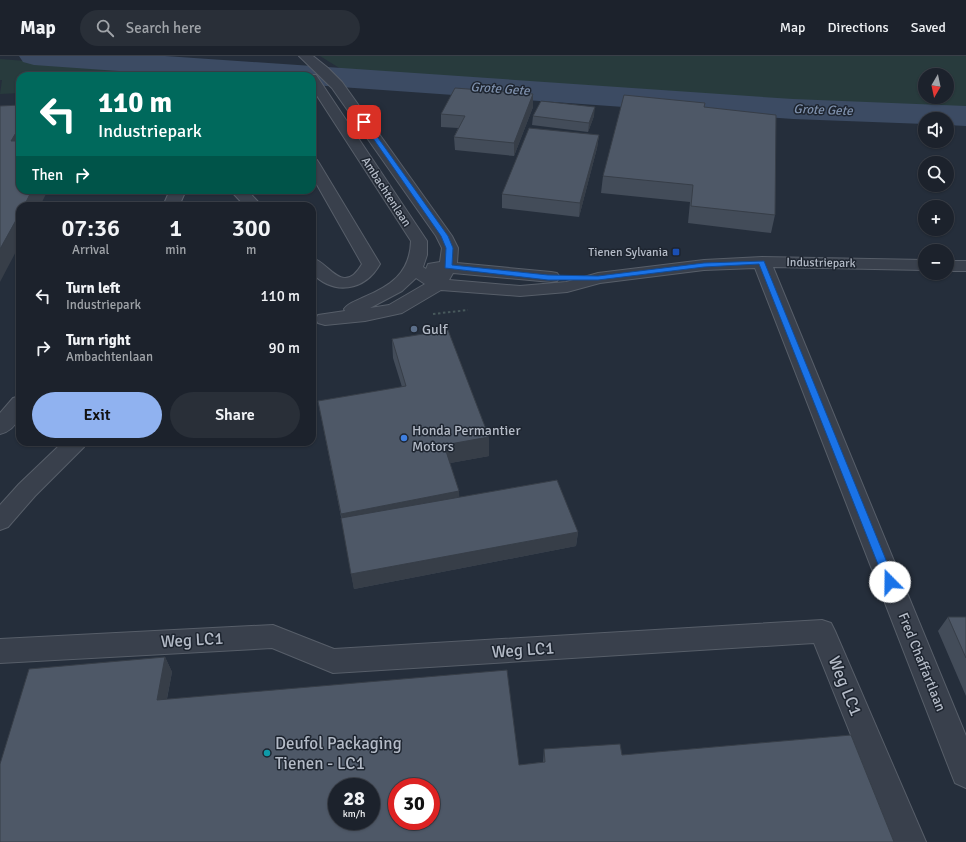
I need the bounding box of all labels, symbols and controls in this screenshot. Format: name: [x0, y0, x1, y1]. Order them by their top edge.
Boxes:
search box: [80, 10, 360, 46]
text: Map: [20, 16, 56, 40]
icon: search: [94, 17, 116, 39]
text: Search here: [126, 19, 201, 37]
text: Map: [780, 19, 806, 36]
text: Directions: [828, 19, 889, 36]
text: Saved: [911, 19, 946, 36]
north arrow: [918, 68, 954, 104]
map controls: [918, 68, 954, 280]
water label: Grote Gete: [470, 79, 532, 99]
text: 110 m: [98, 86, 172, 120]
icon: left: [32, 88, 84, 140]
water label: Grote Gete: [793, 101, 854, 119]
pin: [347, 105, 381, 139]
icon: arrive: [353, 111, 375, 133]
button: sound: [918, 112, 954, 148]
text: Industriepark: [98, 120, 202, 142]
street label: Ambachtenlaan: [358, 154, 414, 230]
button: search: [918, 156, 954, 192]
icon: right: [71, 164, 93, 186]
text: Then: [32, 166, 63, 184]
button: +: [918, 200, 954, 236]
text: 07:36: [61, 213, 120, 243]
text: 1: [169, 213, 182, 243]
text: 300: [232, 213, 271, 243]
text: Arrival: [72, 242, 109, 258]
text: min: [165, 242, 186, 258]
text: m: [246, 242, 256, 258]
button: −: [918, 244, 954, 280]
place label: Tienen Sylvania: [588, 245, 668, 260]
marker: Tienen Sylvania: [671, 247, 681, 257]
street label: Industriepark: [786, 255, 856, 271]
text: Turn left: [66, 279, 120, 297]
icon: left: [32, 285, 54, 307]
text: 110 m: [260, 287, 300, 305]
text: Industriepark: [66, 297, 141, 313]
place label: Gulf: [422, 321, 449, 338]
marker: Gulf: [409, 324, 419, 334]
text: Turn right: [66, 331, 131, 349]
icon: right: [32, 337, 54, 359]
text: 90 m: [269, 339, 300, 357]
text: Ambachtenlaan: [66, 349, 153, 365]
button: Exit: [32, 392, 162, 438]
button: Share: [170, 392, 300, 438]
place label: Honda Permantier Motors: [412, 422, 521, 455]
marker: Honda Permantier Motors: [399, 433, 409, 443]
position arrow: [869, 561, 911, 603]
street label: Fred Chaffartlaan: [894, 610, 950, 714]
street label: Weg LC1: [160, 628, 224, 652]
street label: Weg LC1: [491, 637, 555, 663]
street label: Weg LC1: [823, 653, 867, 719]
place label: Deufol Packaging Tienen - LC1: [275, 733, 402, 774]
marker: Deufol Packaging Tienen - LC1: [262, 748, 272, 758]
speed limit sign: 30: [388, 778, 440, 830]
text: 28: [343, 786, 365, 811]
text: km/h: [343, 808, 365, 820]

